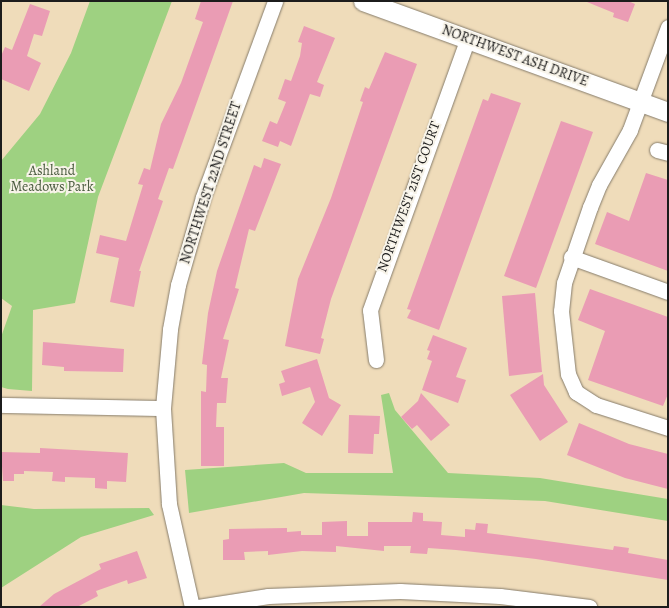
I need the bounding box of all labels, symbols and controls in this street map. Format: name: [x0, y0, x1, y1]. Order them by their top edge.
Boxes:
street label: NORTHWEST ASH DRIVE: [439, 22, 591, 90]
street label: NORTHWEST 22ND STREET: [177, 100, 245, 266]
street label: NORTHWEST 21ST COURT: [374, 119, 444, 275]
park label: Ashland Meadows Park: [10, 163, 94, 196]

